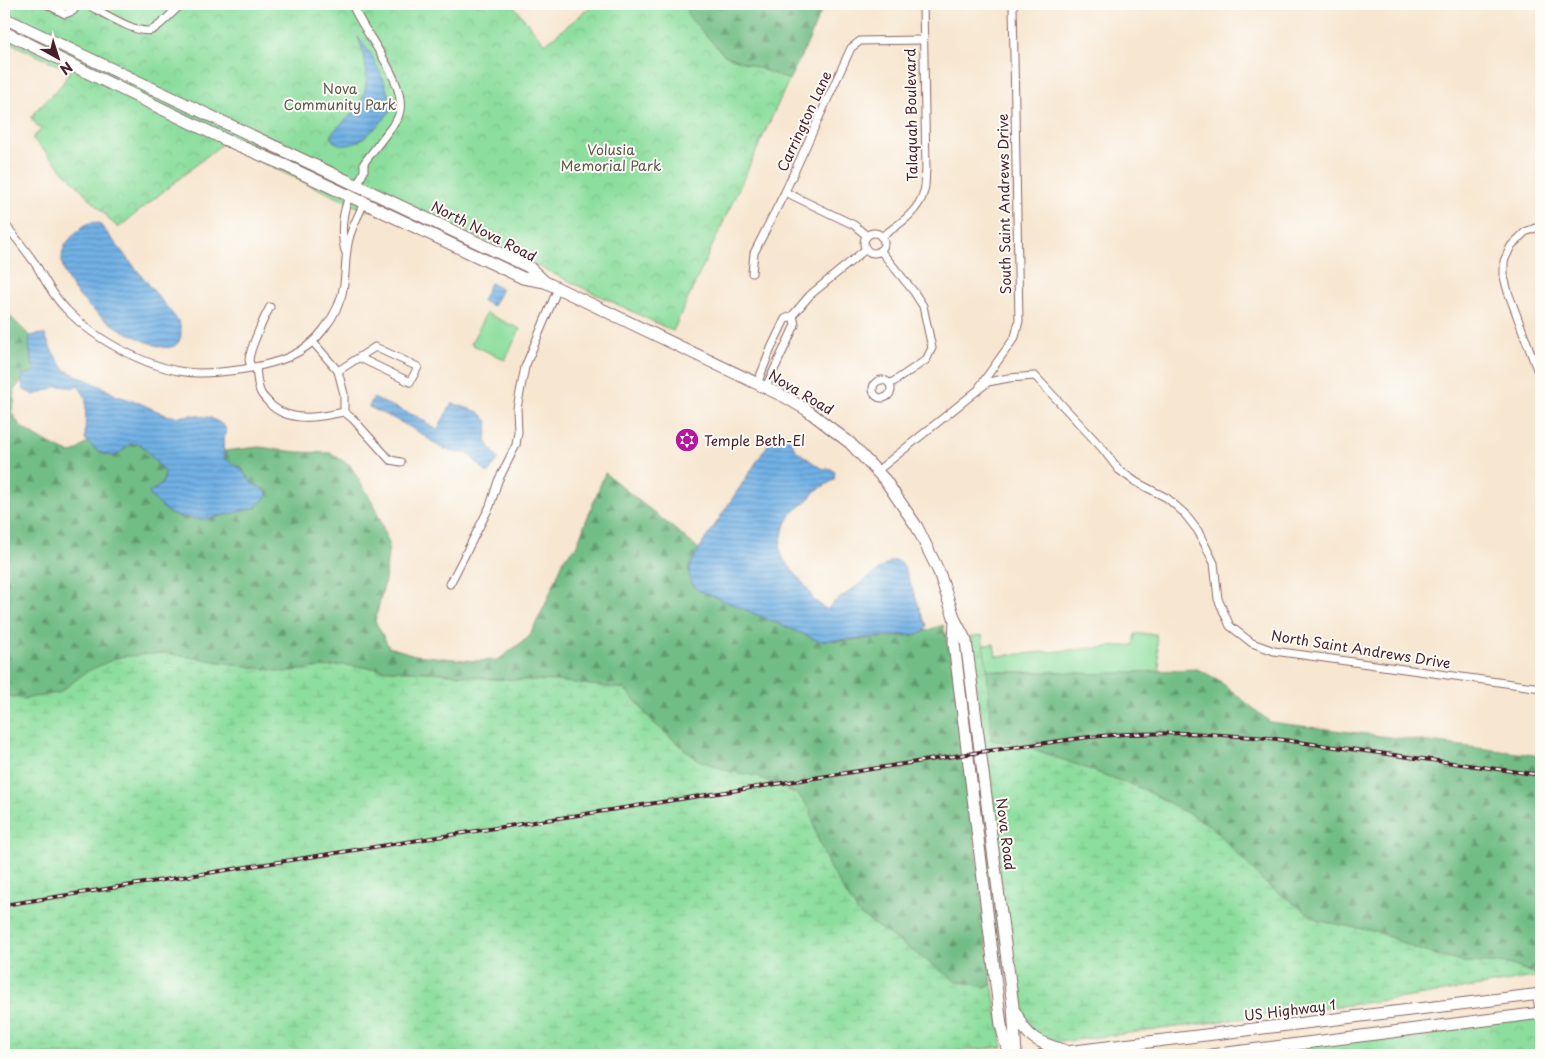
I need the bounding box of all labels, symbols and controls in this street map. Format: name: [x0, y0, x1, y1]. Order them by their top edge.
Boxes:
north arrow: [32, 32, 82, 82]
street label: Talaquah Boulevard: [899, 48, 923, 182]
text: N: [56, 57, 77, 80]
street label: Carrington Lane: [771, 67, 837, 175]
park label: Nova Community Park: [284, 78, 397, 115]
street label: South Saint Andrews Drive: [992, 114, 1016, 294]
park label: Volusia Memorial Park: [561, 139, 662, 176]
street label: North Nova Road: [428, 195, 540, 267]
street label: Nova Road: [764, 364, 838, 420]
synagogue icon: Temple Beth-El: [674, 427, 700, 453]
place label: Temple Beth-El: [704, 430, 805, 451]
street label: North Saint Andrews Drive: [1270, 624, 1452, 674]
street label: Nova Road: [991, 797, 1021, 871]
street label: US Highway 1: [1243, 994, 1337, 1026]

